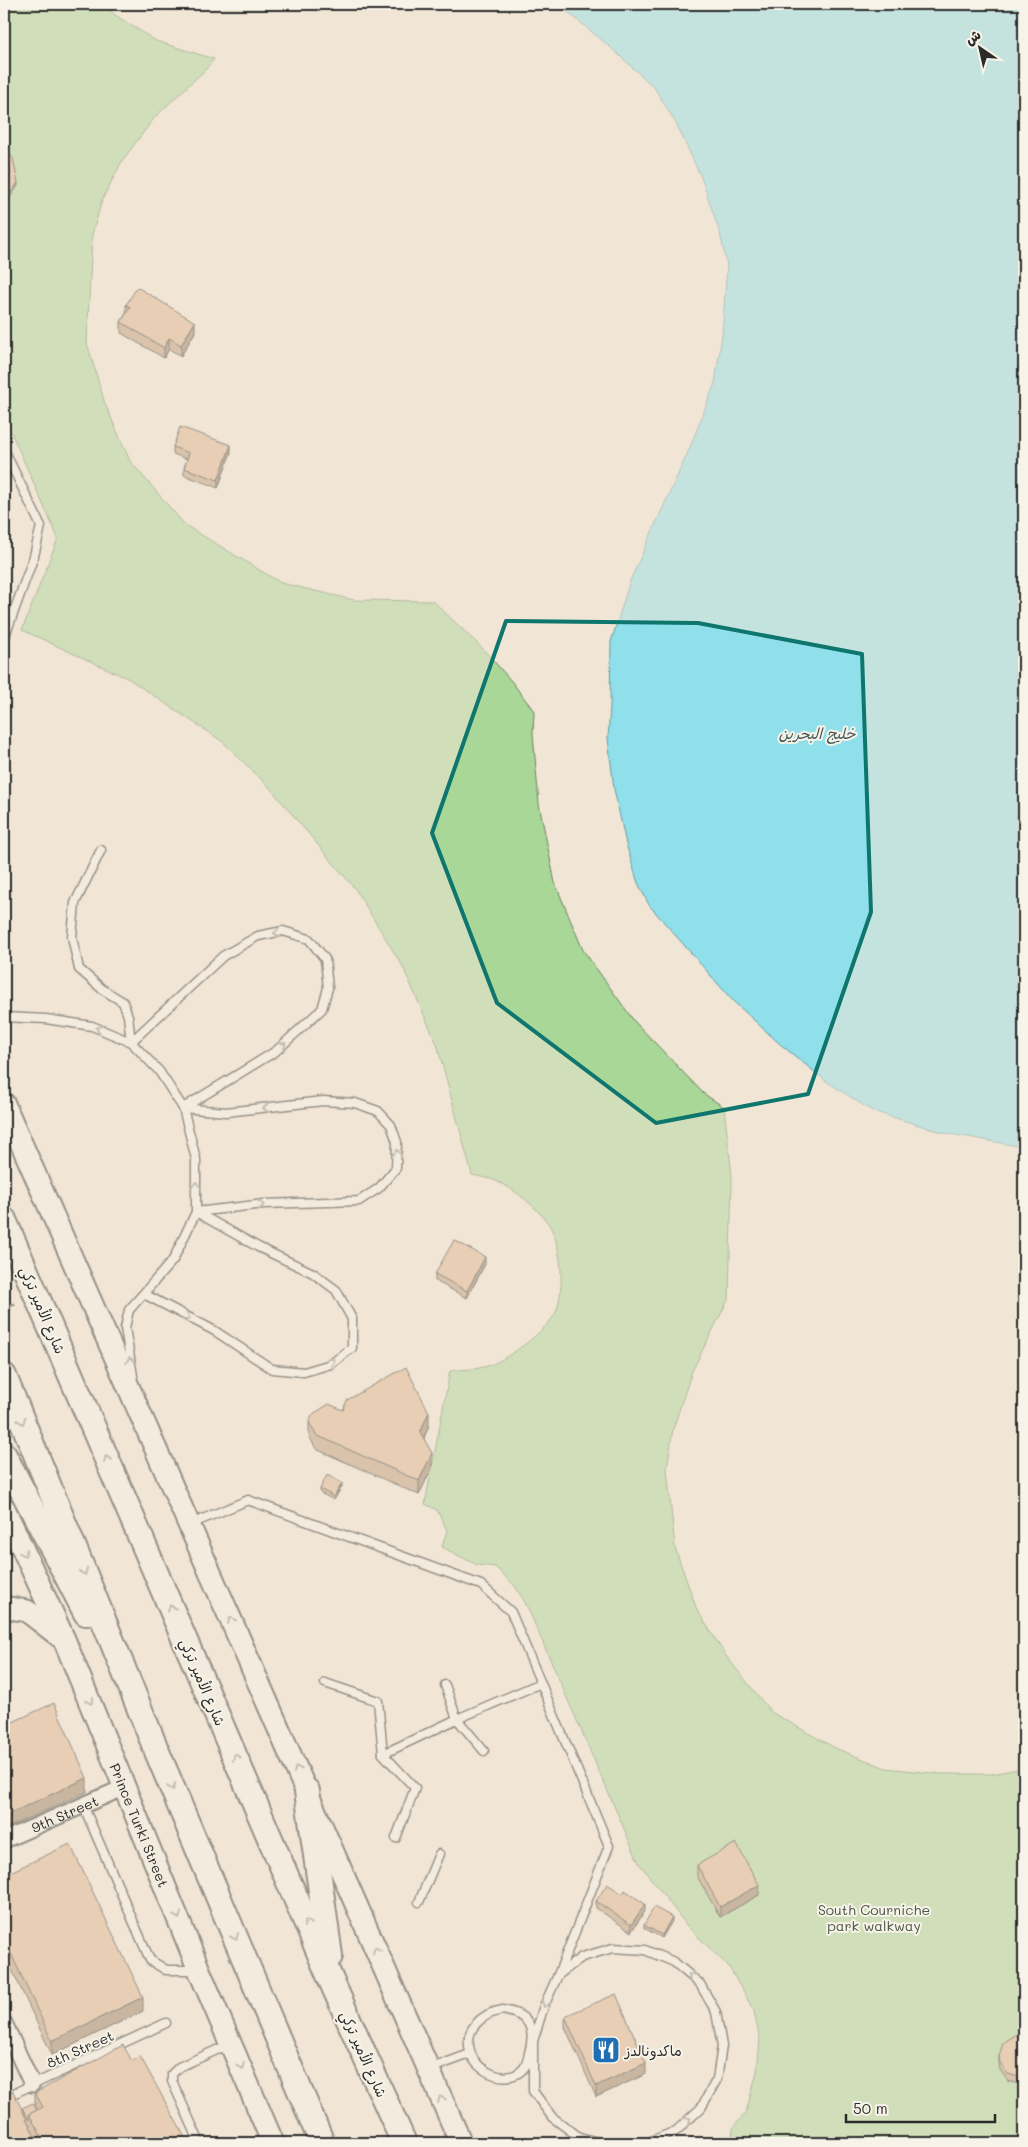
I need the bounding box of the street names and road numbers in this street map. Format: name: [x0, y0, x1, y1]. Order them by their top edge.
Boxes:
street label: شارع الأمير تركي: [12, 1263, 70, 1358]
street label: شارع الأمير تركي: [172, 1635, 230, 1730]
street label: Prince Turki Street: [106, 1760, 174, 1890]
street label: 9th Street: [28, 1790, 101, 1837]
street label: شارع الأمير تركي: [333, 2008, 392, 2102]
street label: 8th Street: [43, 2026, 117, 2072]

